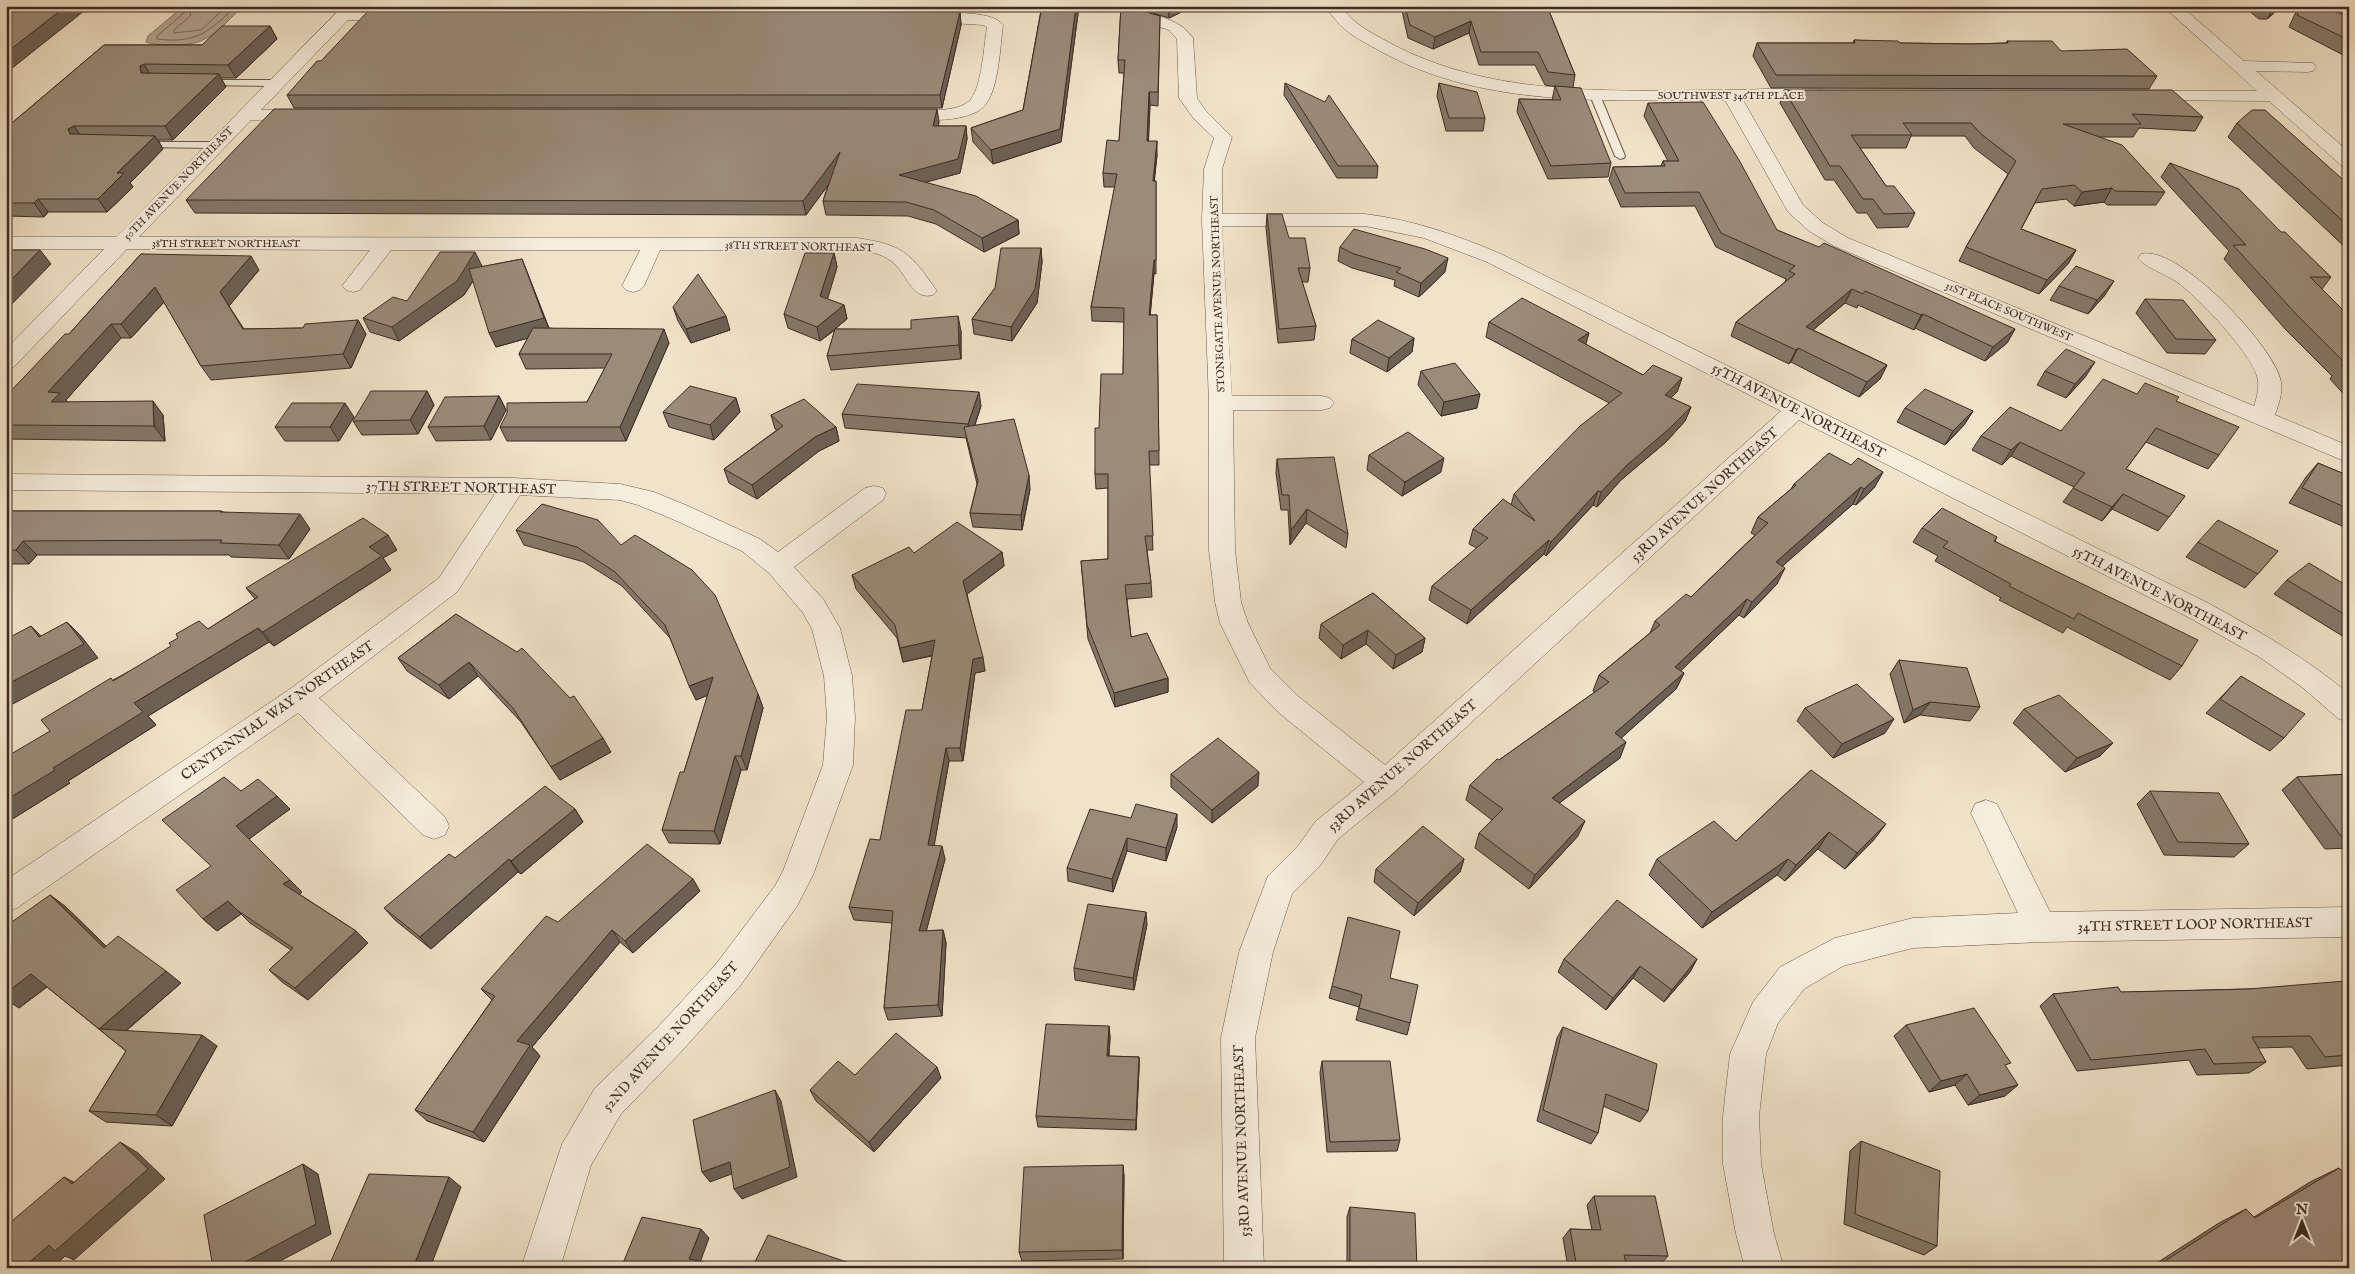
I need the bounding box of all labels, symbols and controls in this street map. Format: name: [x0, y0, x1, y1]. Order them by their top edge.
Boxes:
street label: SOUTHWEST 346TH PLACE: [1658, 89, 1805, 103]
street label: 50TH AVENUE NORTHEAST: [121, 124, 237, 243]
street label: STONEGATE AVENUE NORTHEAST: [1208, 195, 1228, 393]
street label: 38TH STREET NORTHEAST: [152, 237, 300, 251]
street label: 38TH STREET NORTHEAST: [725, 239, 873, 255]
street label: 31ST PLACE SOUTHWEST: [1943, 279, 2074, 345]
street label: 55TH AVENUE NORTHEAST: [1709, 359, 1889, 463]
street label: 53RD AVENUE NORTHEAST: [1627, 423, 1783, 566]
street label: 37TH STREET NORTHEAST: [366, 477, 557, 499]
street label: 55TH AVENUE NORTHEAST: [2070, 542, 2250, 646]
street label: CENTENNIAL WAY NORTHEAST: [178, 637, 378, 785]
street label: 53RD AVENUE NORTHEAST: [1324, 695, 1482, 836]
street label: 34TH STREET LOOP NORTHEAST: [2078, 914, 2313, 936]
street label: 52ND AVENUE NORTHEAST: [599, 958, 743, 1115]
street label: 53RD AVENUE NORTHEAST: [1230, 1044, 1254, 1237]
north arrow: [2278, 1196, 2328, 1246]
text: N: [2295, 1201, 2308, 1219]

